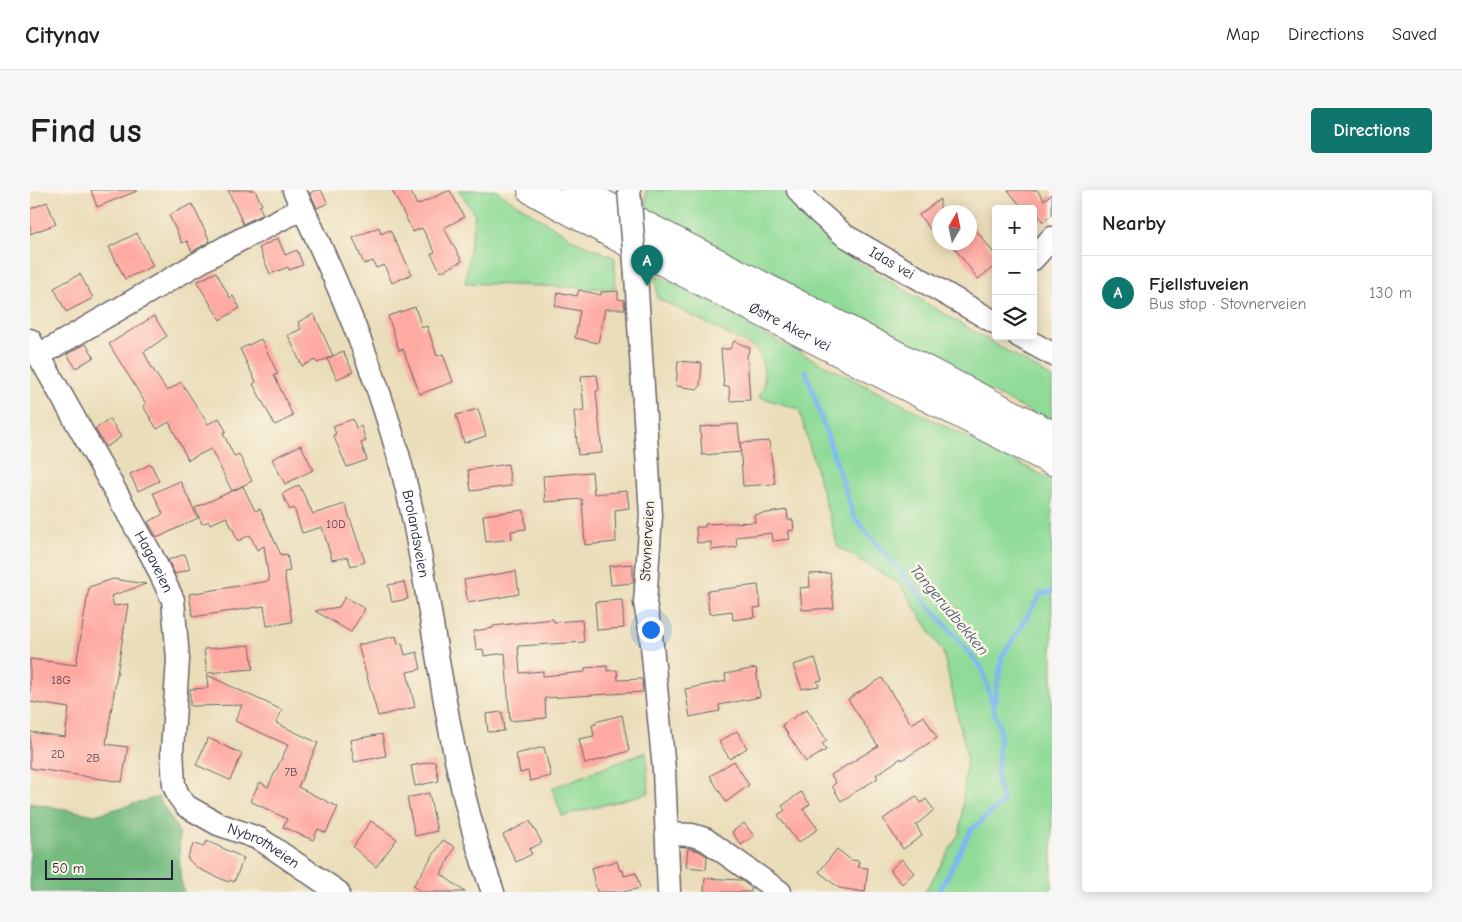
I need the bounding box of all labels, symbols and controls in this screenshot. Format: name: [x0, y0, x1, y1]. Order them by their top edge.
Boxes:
text: Citynav: [25, 21, 100, 49]
text: Map: [1226, 24, 1260, 45]
text: Directions: [1288, 24, 1364, 45]
text: Saved: [1392, 24, 1437, 45]
button: Directions: [1311, 108, 1432, 153]
text: Find us: [30, 110, 142, 151]
north arrow: [932, 205, 977, 250]
map controls: [992, 205, 1037, 340]
button: +: [992, 205, 1037, 250]
text: Nearby: [1102, 211, 1166, 235]
street label: Idas vei: [866, 243, 918, 283]
pin: A: [631, 245, 663, 286]
button: −: [992, 250, 1037, 295]
text: Fjellstuveien: [1149, 273, 1249, 295]
text: A: [1114, 284, 1122, 302]
text: 130 m: [1369, 284, 1412, 302]
button: layers: [992, 295, 1037, 340]
text: Bus stop · Stovnerveien: [1149, 295, 1306, 313]
street label: Østre Aker vei: [746, 298, 834, 355]
street label: Brolandsveien: [398, 488, 433, 579]
street label: Stovnerveien: [636, 500, 658, 582]
house number: 10D: [326, 517, 346, 531]
street label: Hagaveien: [131, 528, 177, 595]
water label: Tangerudbekken: [906, 561, 992, 659]
your location: [638, 617, 664, 643]
house number: 18G: [51, 673, 71, 687]
house number: 2D: [51, 747, 65, 761]
house number: 2B: [86, 751, 100, 765]
house number: 7B: [284, 765, 298, 779]
street label: Nybrottveien: [225, 819, 303, 872]
scale bar: [45, 857, 172, 880]
text: 50 m: [52, 860, 84, 877]

